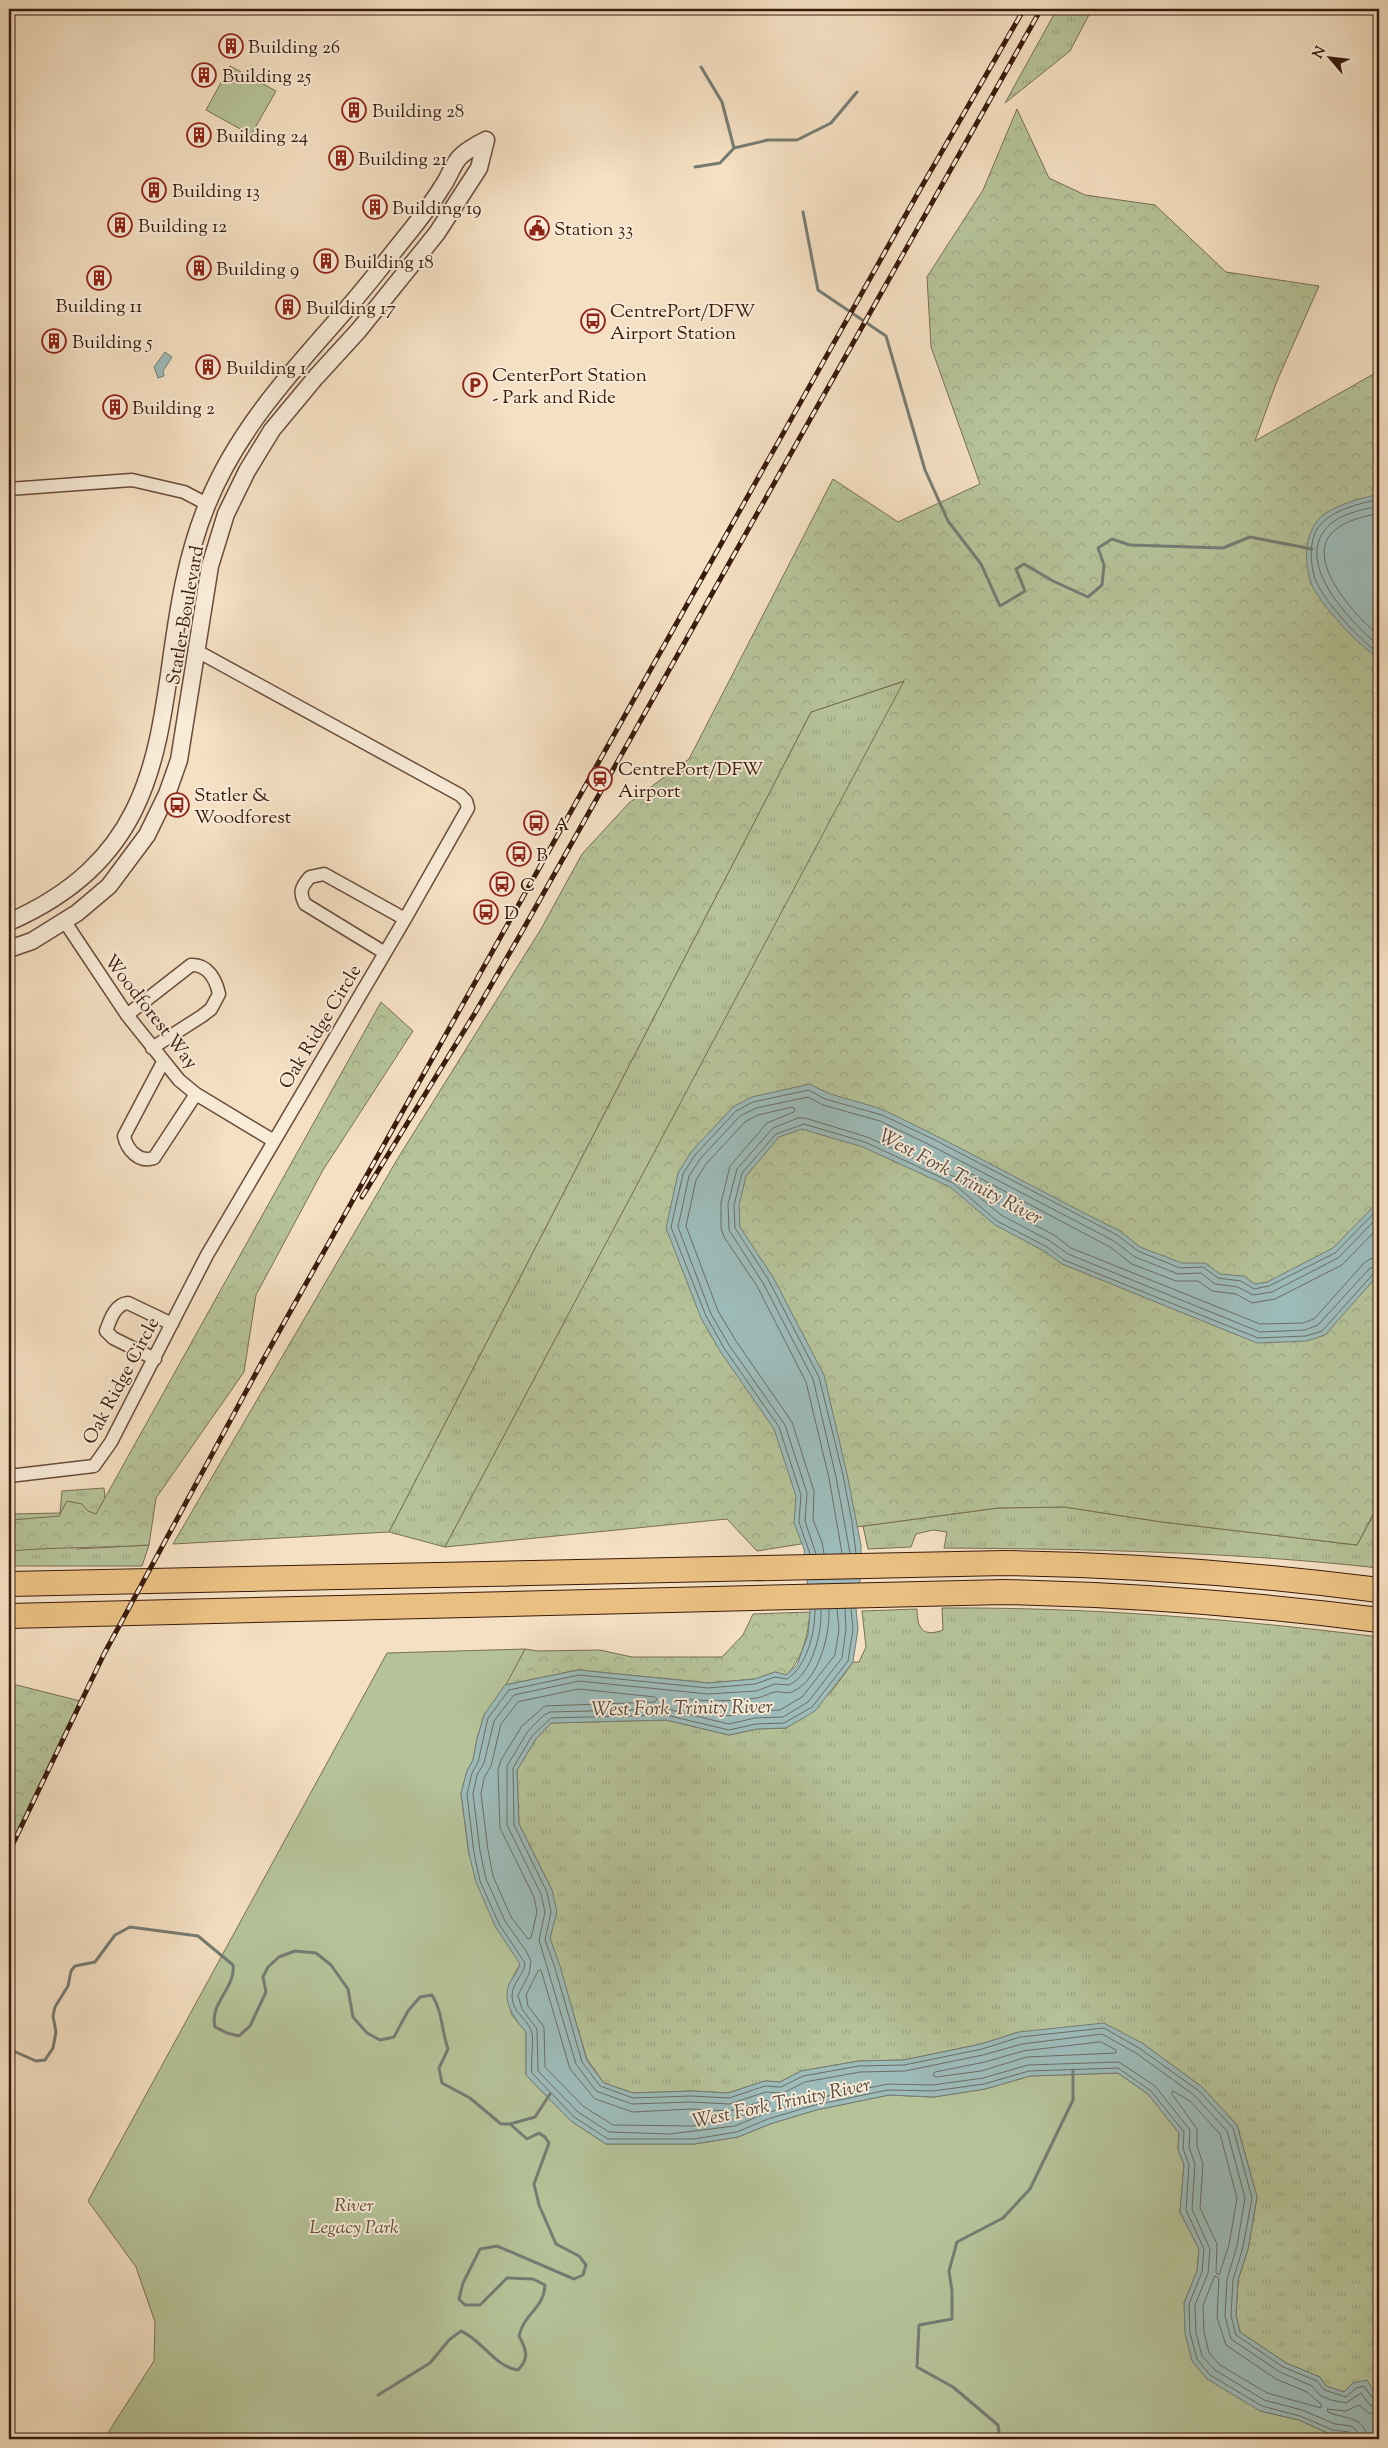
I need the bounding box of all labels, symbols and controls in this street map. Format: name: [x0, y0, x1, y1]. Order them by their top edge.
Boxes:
north arrow: [1306, 32, 1356, 82]
building icon: Building 26: [218, 33, 244, 59]
place label: Building 26: [248, 35, 340, 62]
text: N: [1309, 43, 1332, 62]
building icon: Building 25: [191, 62, 217, 88]
place label: Building 25: [222, 64, 312, 91]
building icon: Building 28: [341, 97, 367, 123]
place label: Building 28: [372, 99, 464, 126]
building icon: Building 24: [186, 122, 212, 148]
place label: Building 24: [216, 124, 309, 151]
building icon: Building 21: [328, 145, 354, 171]
place label: Building 21: [358, 147, 448, 174]
building icon: Building 13: [141, 177, 167, 203]
place label: Building 13: [172, 179, 260, 206]
building icon: Building 19: [362, 194, 388, 220]
place label: Building 19: [392, 196, 481, 223]
building icon: Building 12: [107, 212, 133, 238]
place label: Building 12: [138, 214, 227, 241]
public building icon: Station 33: [524, 215, 550, 241]
place label: Station 33: [554, 217, 633, 244]
building icon: Building 18: [313, 248, 339, 274]
place label: Building 18: [344, 250, 434, 277]
building icon: Building 9: [186, 255, 212, 281]
place label: Building 9: [216, 257, 299, 284]
building icon: Building 11: [86, 265, 112, 291]
place label: Building 11: [56, 294, 143, 321]
building icon: Building 17: [275, 294, 301, 320]
place label: Building 17: [306, 296, 396, 323]
place label: CentrePort/DFW Airport Station: [610, 299, 755, 348]
bus stop icon: CentrePort/DFW Airport Station: [580, 308, 606, 334]
building icon: Building 5: [41, 328, 67, 354]
place label: Building 5: [72, 330, 153, 357]
building icon: Building 1: [195, 354, 221, 380]
place label: Building 1: [226, 356, 307, 383]
place label: CenterPort Station - Park and Ride: [492, 363, 647, 412]
parking icon: CenterPort Station - Park and Ride: [462, 372, 488, 398]
building icon: Building 2: [102, 394, 128, 420]
place label: Building 2: [132, 396, 215, 423]
street label: Statler Boulevard: [161, 543, 212, 687]
place label: CentrePort/DFW Airport: [618, 757, 763, 806]
station icon: CentrePort/DFW Airport: [587, 766, 613, 792]
place label: Statler & Woodforest: [194, 783, 292, 832]
bus stop icon: Statler & Woodforest: [164, 792, 190, 818]
bus stop icon: A: [523, 810, 549, 836]
place label: A: [554, 812, 570, 839]
bus stop icon: B: [506, 841, 532, 867]
place label: B: [536, 843, 548, 870]
bus stop icon: C: [489, 871, 515, 897]
place label: C: [520, 873, 535, 900]
bus stop icon: D: [473, 899, 499, 925]
place label: D: [504, 901, 519, 928]
street label: Woodforest Way: [97, 949, 204, 1076]
street label: Oak Ridge Circle: [273, 960, 369, 1095]
water label: West Fork Trinity River: [873, 1123, 1047, 1234]
street label: Oak Ridge Circle: [77, 1313, 167, 1450]
water label: West Fork Trinity River: [591, 1693, 773, 1726]
water label: West Fork Trinity River: [690, 2071, 873, 2138]
park label: River Legacy Park: [309, 2193, 399, 2242]

